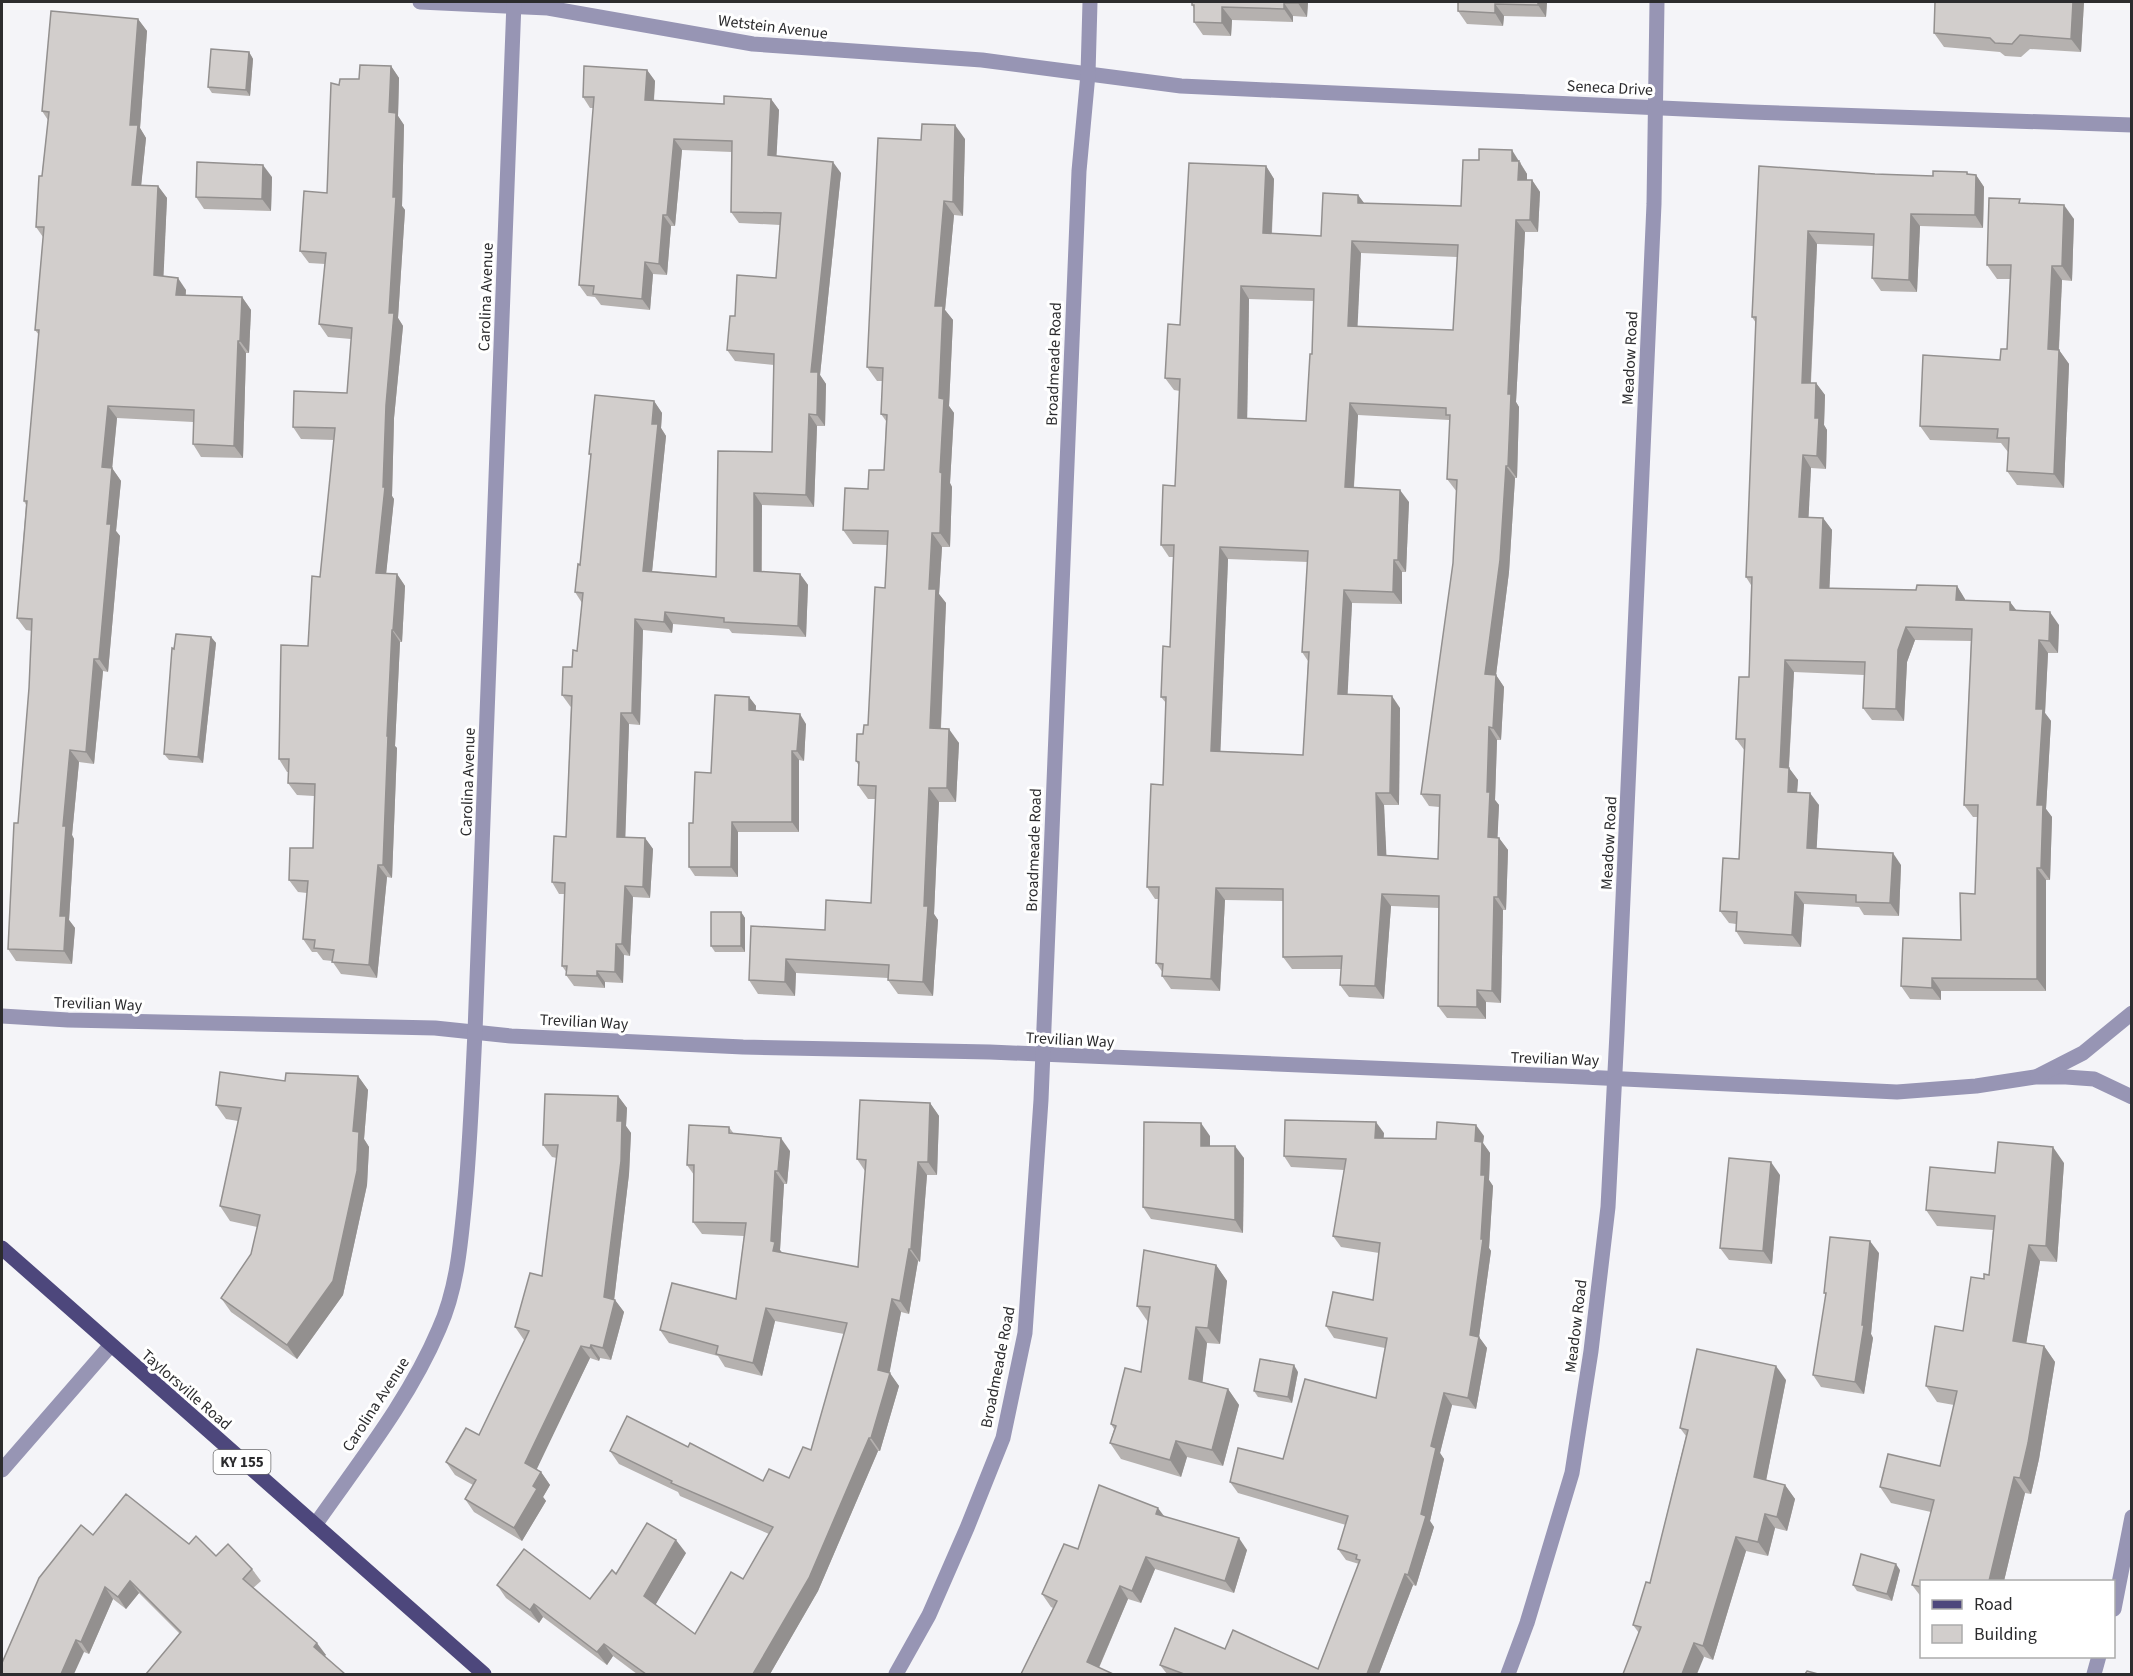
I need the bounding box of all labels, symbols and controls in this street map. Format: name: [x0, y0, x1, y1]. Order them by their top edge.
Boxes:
street label: Wetstein Avenue: [717, 9, 829, 45]
street label: Seneca Drive: [1566, 75, 1654, 101]
street label: Carolina Avenue: [473, 242, 499, 352]
street label: Broadmeade Road: [1041, 302, 1067, 426]
street label: Meadow Road: [1617, 311, 1643, 406]
street label: Carolina Avenue: [455, 727, 481, 837]
street label: Broadmeade Road: [1021, 788, 1047, 912]
street label: Meadow Road: [1596, 796, 1622, 891]
street label: Trevilian Way: [53, 991, 143, 1017]
street label: Trevilian Way: [539, 1009, 629, 1035]
street label: Trevilian Way: [1025, 1027, 1115, 1053]
street label: Trevilian Way: [1510, 1046, 1600, 1072]
street label: Meadow Road: [1559, 1278, 1593, 1374]
street label: Broadmeade Road: [975, 1304, 1021, 1430]
street label: Taylorsville Road: [137, 1344, 236, 1435]
street label: Carolina Avenue: [337, 1353, 415, 1456]
road number: KY 155: [214, 1450, 270, 1474]
legend: [1920, 1580, 2115, 1658]
text: Road: [1974, 1592, 2013, 1617]
text: Building: [1974, 1622, 2037, 1647]

